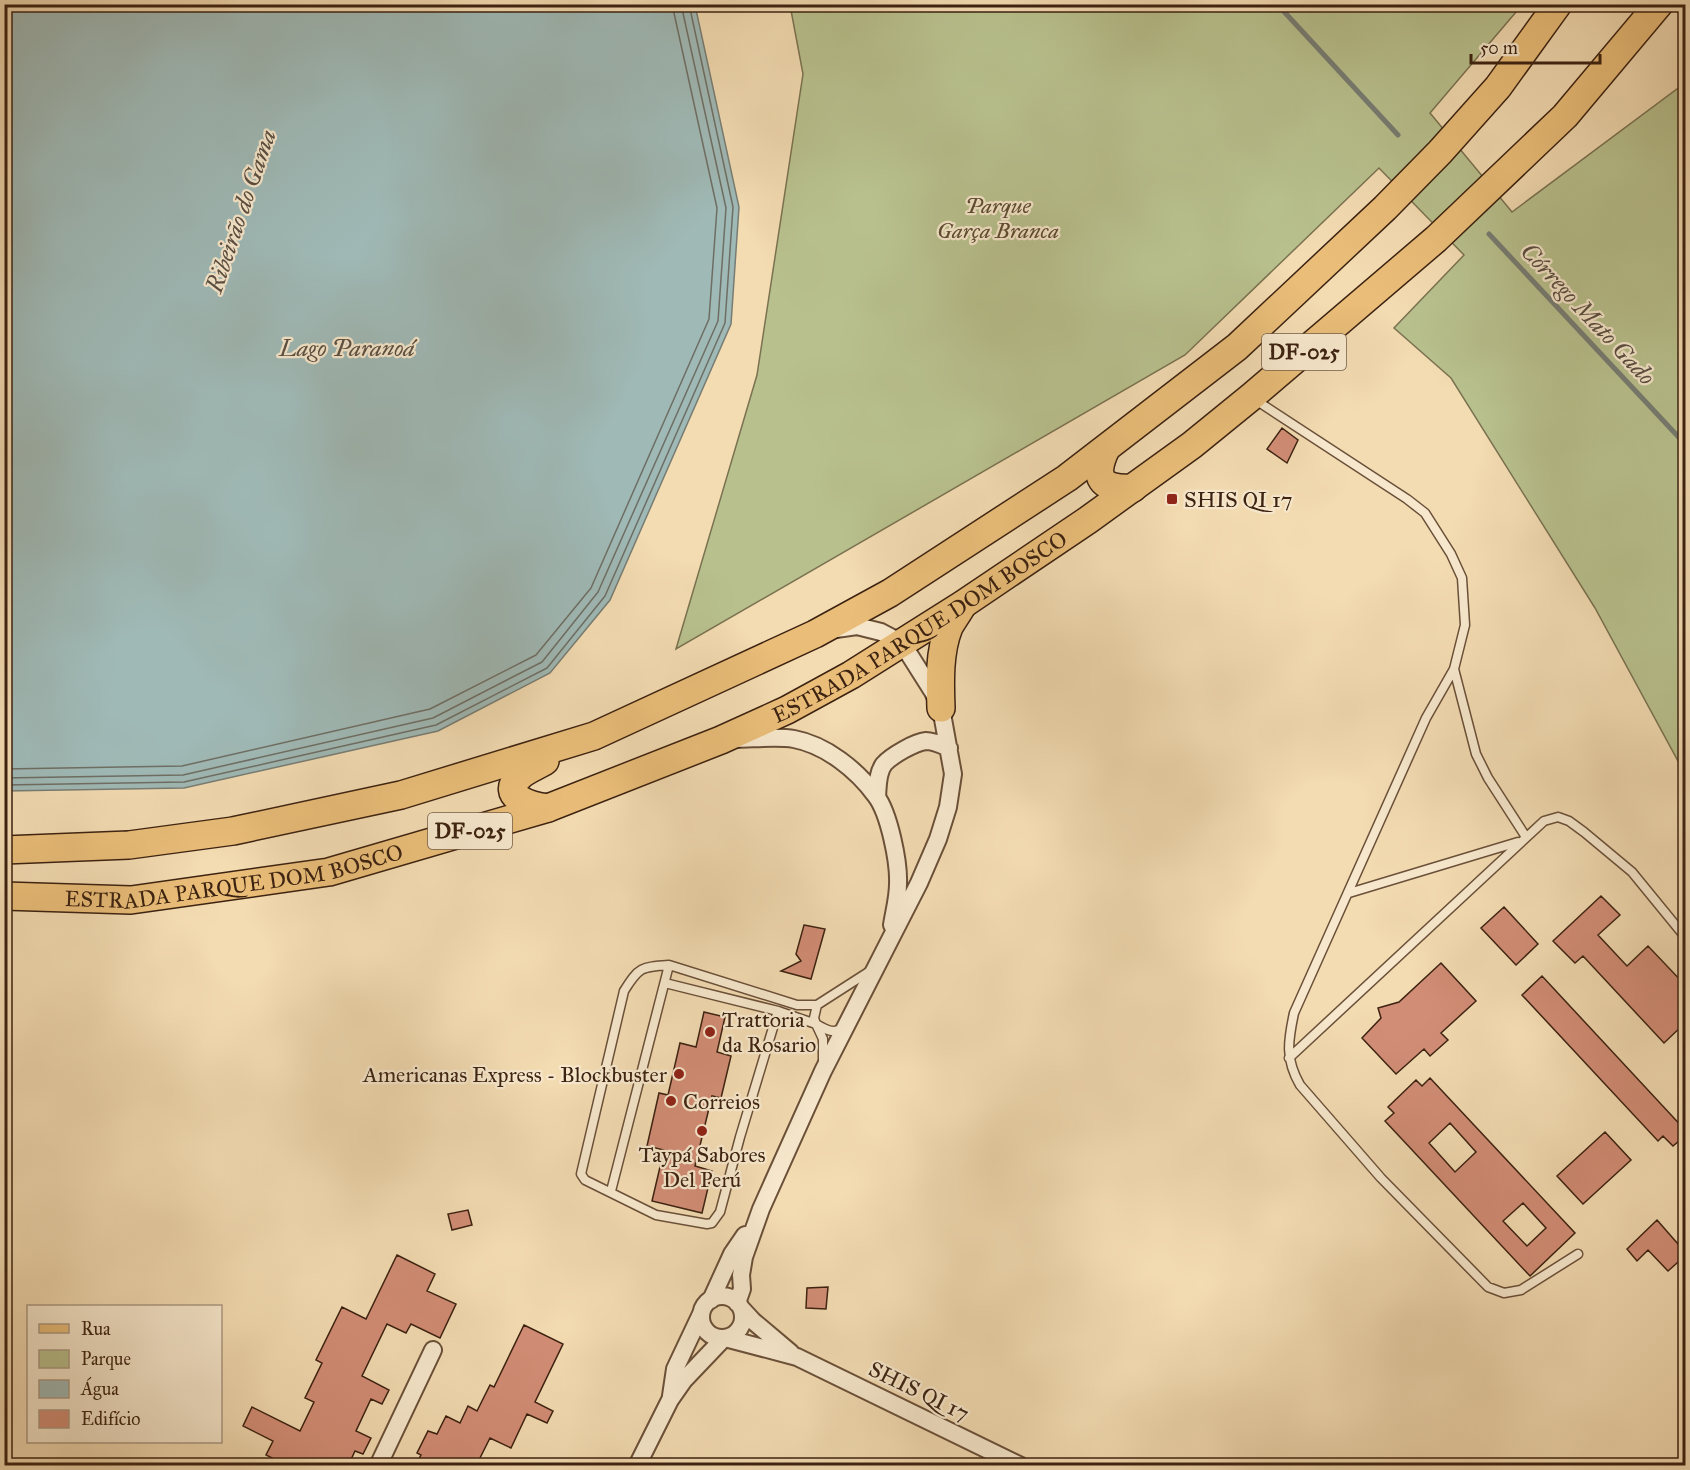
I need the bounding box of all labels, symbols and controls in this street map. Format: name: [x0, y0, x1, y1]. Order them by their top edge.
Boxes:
scale bar: [1471, 27, 1600, 65]
text: 50 m: [1480, 37, 1518, 59]
water label: Ribeirão do Gama: [199, 126, 283, 297]
park label: Parque Garça Branca: [937, 192, 1059, 244]
water label: Córrego Mato Gado: [1514, 237, 1662, 391]
water label: Lago Paranoá: [278, 333, 418, 363]
road number: DF-025: [1262, 334, 1346, 370]
place label: SHIS QI 17: [1184, 486, 1292, 513]
marker: SHIS QI 17: [1165, 492, 1179, 506]
street label: ESTRADA PARQUE DOM BOSCO: [768, 525, 1072, 728]
road number: DF-025: [428, 813, 512, 849]
street label: ESTRADA PARQUE DOM BOSCO: [64, 838, 406, 915]
place label: Trattoria da Rosario: [722, 1006, 816, 1058]
marker: Trattoria da Rosario: [703, 1025, 717, 1039]
place label: Americanas Express - Blockbuster: [362, 1061, 668, 1088]
marker: Americanas Express - Blockbuster: [672, 1067, 686, 1081]
place label: Correios: [683, 1088, 760, 1115]
marker: Correios: [664, 1094, 678, 1108]
marker: Taypá Sabores Del Perú: [695, 1124, 709, 1138]
place label: Taypá Sabores Del Perú: [638, 1141, 766, 1193]
legend: [27, 1305, 222, 1443]
text: Rua: [81, 1318, 111, 1340]
text: Parque: [81, 1348, 131, 1371]
street label: SHIS QI 17: [864, 1355, 974, 1427]
text: Água: [80, 1376, 119, 1401]
text: Edifício: [81, 1408, 140, 1430]

